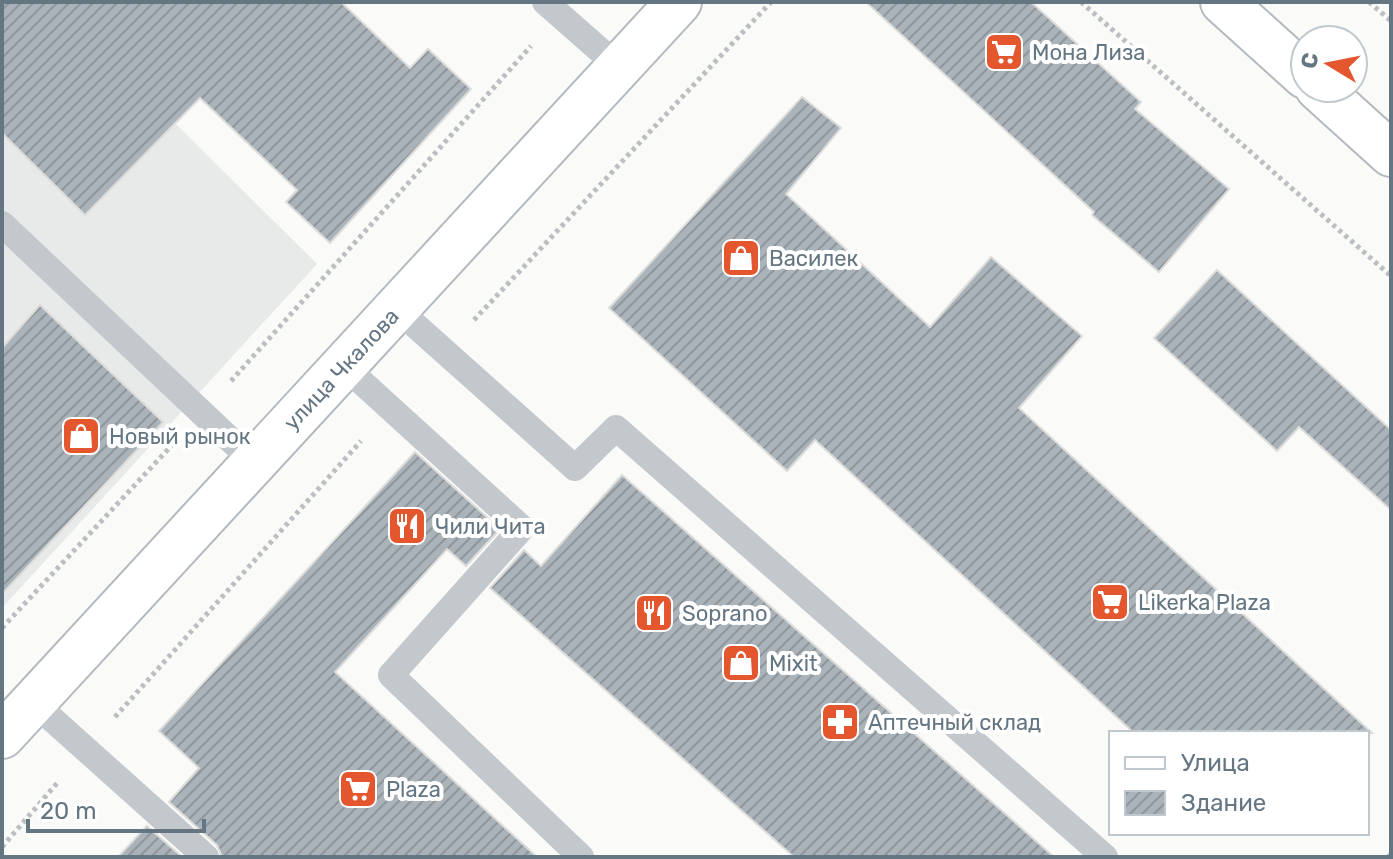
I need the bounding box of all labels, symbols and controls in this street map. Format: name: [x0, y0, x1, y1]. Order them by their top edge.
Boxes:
north arrow: [1289, 24, 1369, 104]
supermarket icon: Мона Лиза: [983, 31, 1025, 73]
place label: Мона Лиза: [1032, 39, 1145, 66]
text: С: [1295, 51, 1324, 71]
shop icon: Василек: [720, 237, 762, 279]
place label: Василек: [769, 245, 858, 272]
street label: улица Чкалова: [278, 303, 405, 436]
shop icon: Новый рынок: [60, 415, 102, 457]
place label: Новый рынок: [109, 423, 251, 450]
restaurant icon: Чили Чита: [386, 505, 428, 547]
place label: Чили Чита: [435, 513, 546, 540]
supermarket icon: Likerka Plaza: [1089, 581, 1131, 623]
place label: Likerka Plaza: [1138, 589, 1271, 616]
restaurant icon: Soprano: [633, 592, 675, 634]
place label: Soprano: [682, 600, 768, 627]
shop icon: Mixit: [720, 642, 762, 684]
place label: Mixit: [769, 650, 818, 677]
pharmacy icon: Аптечный склад: [819, 701, 861, 743]
place label: Аптечный склад: [868, 709, 1041, 736]
legend: [1109, 731, 1369, 835]
text: Улица: [1181, 749, 1250, 777]
supermarket icon: Plaza: [337, 768, 379, 810]
place label: Plaza: [386, 776, 441, 803]
scale bar: [28, 783, 204, 833]
text: Здание: [1181, 789, 1266, 817]
text: 20 m: [40, 797, 97, 825]

